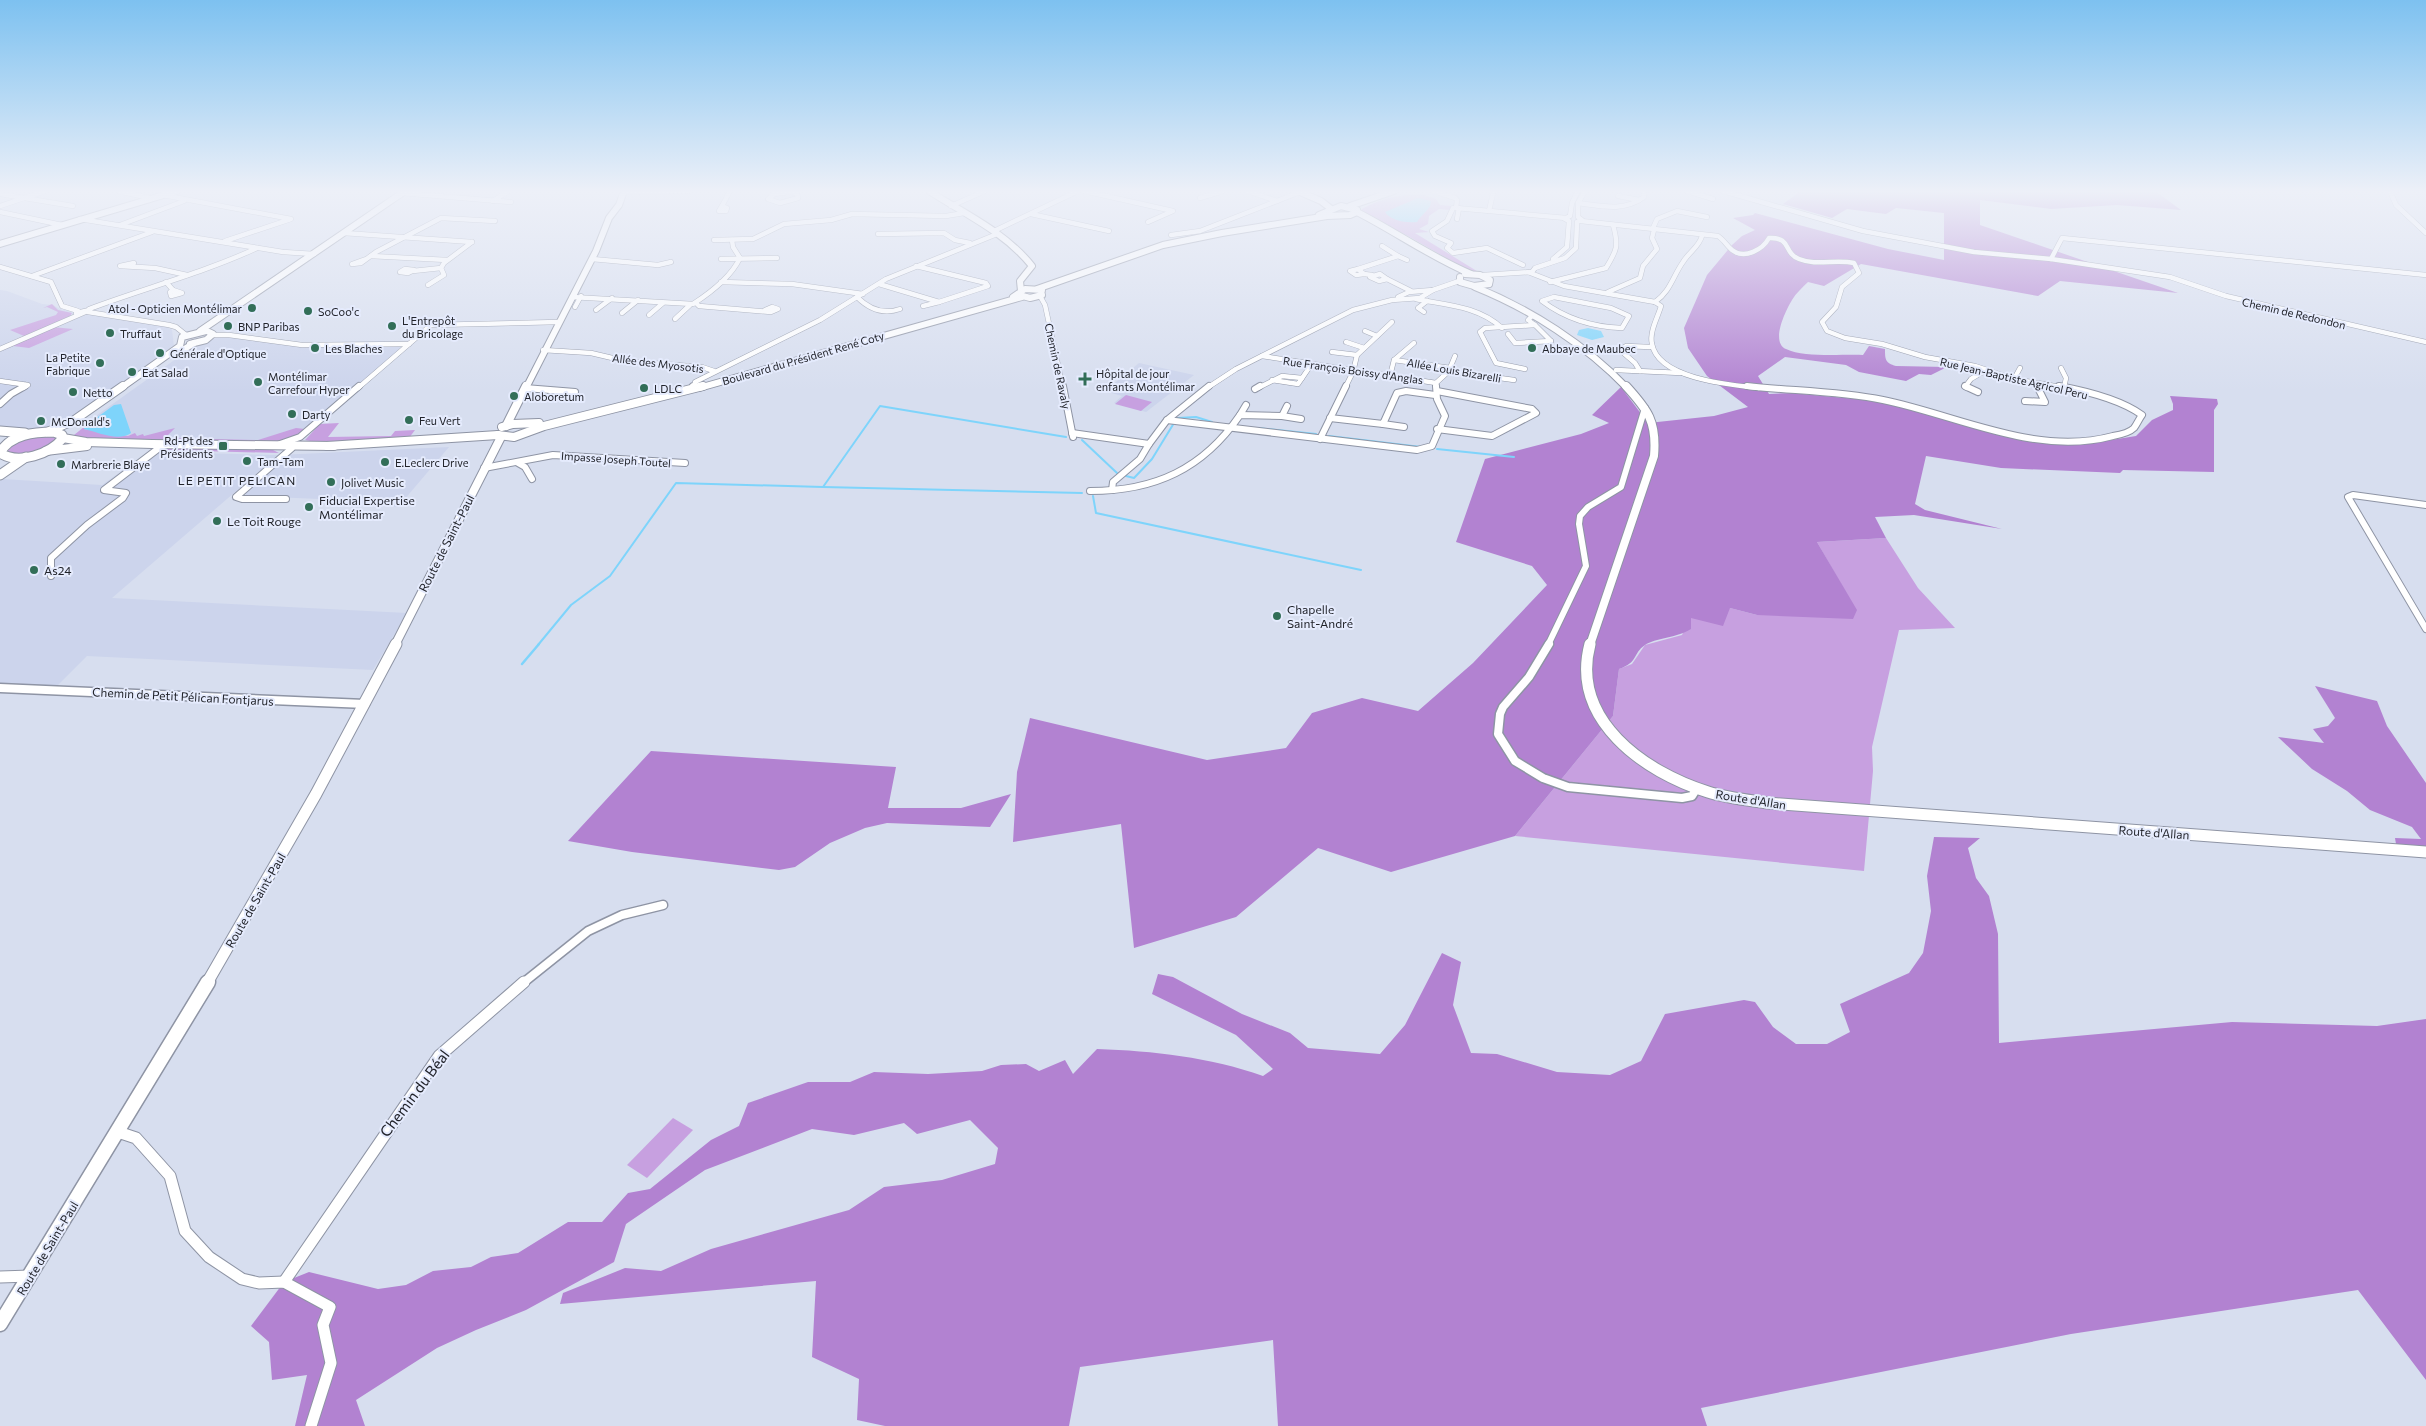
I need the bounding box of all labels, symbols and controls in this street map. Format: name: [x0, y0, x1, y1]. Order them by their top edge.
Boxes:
street label: Chemin de Redondon: [2241, 295, 2347, 331]
place label: Atol - Opticien Montélimar: [108, 302, 243, 315]
marker: Atol - Opticien Montélimar: [246, 302, 258, 314]
marker: SoCoo'c: [302, 305, 314, 317]
place label: SoCoo'c: [318, 305, 359, 318]
place label: L'Entrepôt du Bricolage: [402, 314, 463, 340]
marker: BNP Paribas: [222, 320, 234, 332]
place label: BNP Paribas: [238, 320, 300, 333]
marker: L'Entrepôt du Bricolage: [386, 320, 398, 332]
street label: Chemin de Ravaly: [1043, 322, 1074, 410]
marker: Truffaut: [104, 327, 116, 339]
place label: Truffaut: [120, 327, 162, 340]
street label: Boulevard du Président René Coty: [721, 329, 886, 387]
marker: Les Blaches: [309, 342, 321, 354]
place label: Les Blaches: [325, 342, 382, 355]
marker: Abbaye de Maubec: [1526, 342, 1538, 354]
place label: Abbaye de Maubec: [1542, 342, 1636, 355]
marker: Générale d'Optique: [154, 347, 166, 359]
place label: Générale d'Optique: [170, 347, 267, 360]
place label: La Petite Fabrique: [46, 351, 90, 377]
street label: Allée des Myosotis: [611, 351, 705, 375]
street label: Rue François Boissy d'Anglas: [1282, 354, 1424, 386]
street label: Allée Louis Bizarelli: [1406, 355, 1502, 385]
street label: Rue Jean-Baptiste Agricol Peru: [1939, 355, 2089, 402]
marker: La Petite Fabrique: [94, 357, 106, 369]
marker: Eat Salad: [126, 366, 138, 378]
place label: Eat Salad: [142, 366, 188, 379]
place label: Hôpital de jour enfants Montélimar: [1096, 367, 1196, 393]
place label: Montélimar Carrefour Hyper: [268, 370, 350, 396]
marker: Hôpital de jour enfants Montélimar: [1078, 372, 1092, 386]
marker: Montélimar Carrefour Hyper: [252, 376, 264, 388]
marker: LDLC: [638, 382, 650, 394]
place label: LDLC: [654, 382, 682, 395]
marker: Netto: [67, 386, 79, 398]
place label: Netto: [83, 386, 113, 399]
marker: Aloboretum: [508, 390, 520, 402]
place label: Aloboretum: [524, 390, 584, 403]
marker: Darty: [286, 408, 298, 420]
place label: Darty: [302, 408, 331, 421]
marker: Feu Vert: [403, 414, 415, 426]
place label: Feu Vert: [419, 414, 461, 427]
marker: McDonald's: [35, 415, 47, 427]
place label: McDonald's: [51, 415, 110, 428]
place label: Rd-Pt des Présidents: [160, 434, 213, 460]
marker: Rd-Pt des Présidents: [217, 440, 229, 452]
street label: Impasse Joseph Toutel: [561, 449, 671, 470]
marker: Tam-Tam: [241, 455, 253, 467]
place label: Tam-Tam: [257, 455, 304, 468]
marker: E.Leclerc Drive: [379, 456, 391, 468]
place label: E.Leclerc Drive: [395, 456, 469, 469]
marker: Marbrerie Blaye: [55, 458, 67, 470]
place label: Marbrerie Blaye: [71, 458, 150, 471]
district label: LE PETIT PELICAN: [178, 473, 296, 487]
marker: Jolivet Music: [325, 476, 337, 488]
place label: Jolivet Music: [341, 476, 404, 490]
street label: Route de Saint-Paul: [415, 492, 477, 594]
place label: Fiducial Expertise Montélimar: [319, 493, 415, 521]
marker: Fiducial Expertise Montélimar: [303, 501, 315, 513]
place label: Le Toit Rouge: [227, 514, 301, 528]
marker: Le Toit Rouge: [211, 515, 223, 527]
place label: As24: [44, 563, 71, 577]
marker: As24: [28, 564, 40, 576]
place label: Chapelle Saint-André: [1287, 602, 1353, 630]
marker: Chapelle Saint-André: [1271, 610, 1283, 622]
street label: Chemin de Petit Pélican Fontjarus: [92, 684, 274, 708]
street label: Route d'Allan: [1715, 787, 1787, 811]
street label: Route d'Allan: [2118, 823, 2190, 841]
street label: Route de Saint-Paul: [222, 850, 288, 950]
street label: Chemin du Béal: [375, 1046, 453, 1140]
street label: Route de Saint-Paul: [13, 1198, 81, 1298]

